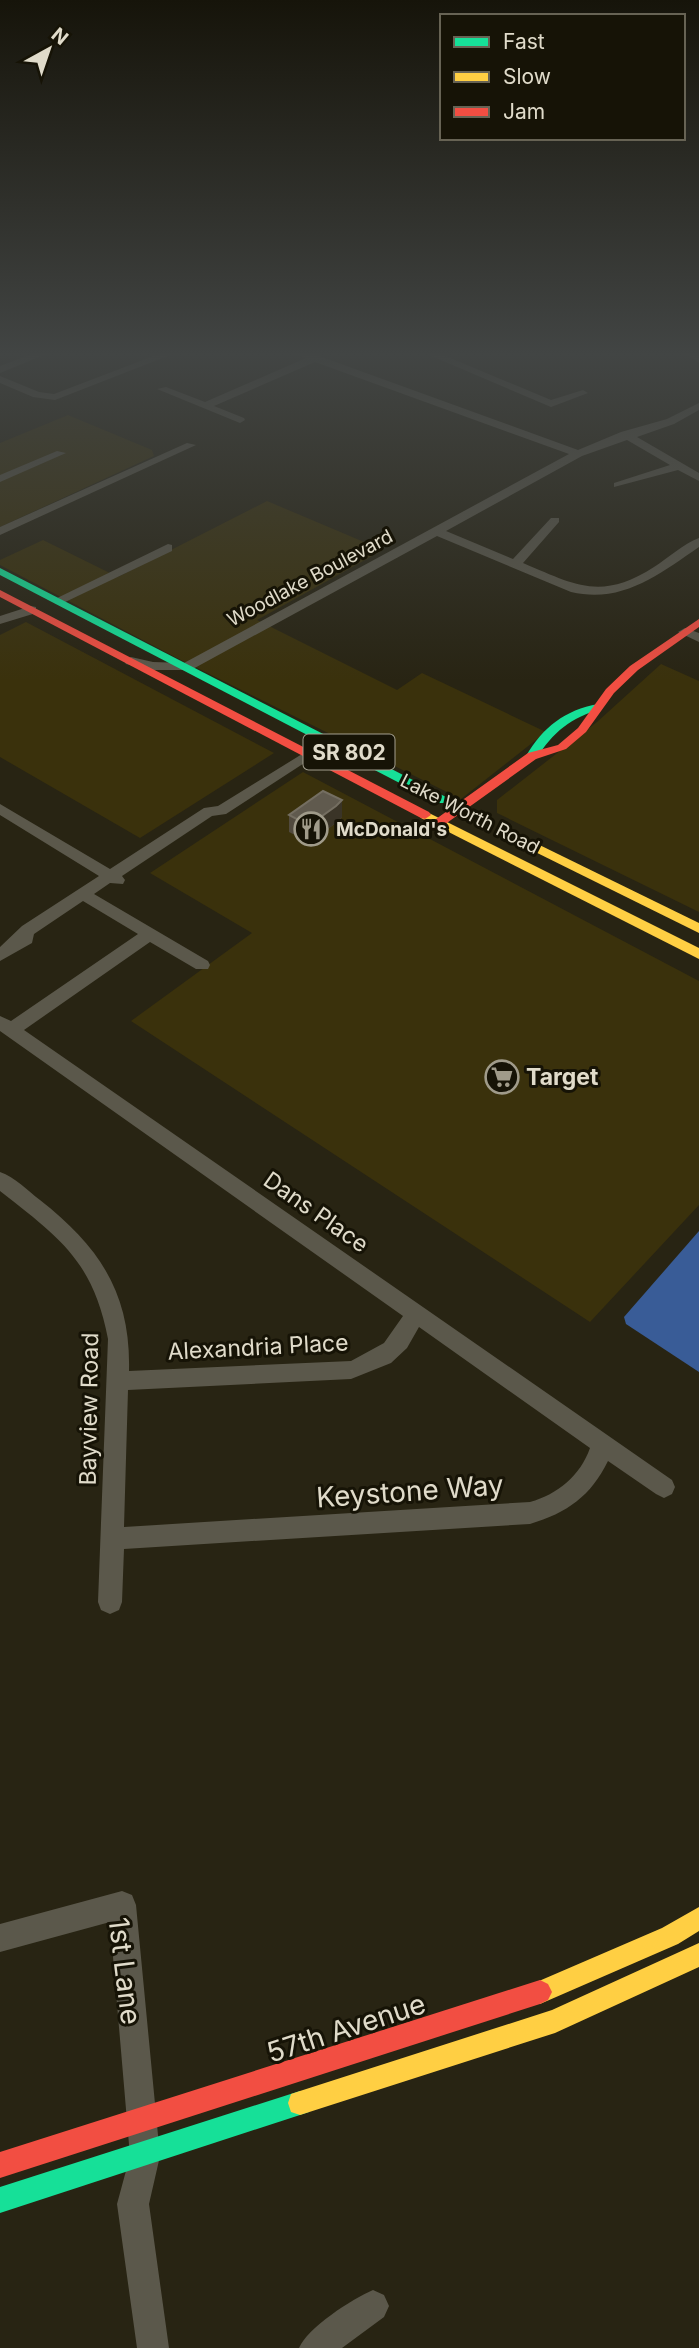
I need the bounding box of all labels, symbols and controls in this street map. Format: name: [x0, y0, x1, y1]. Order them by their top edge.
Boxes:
north arrow: [14, 14, 84, 84]
legend: [440, 14, 685, 140]
text: N: [47, 23, 73, 50]
text: Fast: [503, 29, 545, 54]
text: Slow: [503, 64, 551, 89]
text: Jam: [503, 99, 545, 124]
street label: Woodlake Boulevard: [223, 525, 397, 631]
road number: SR 802: [304, 734, 394, 770]
street label: Lake Worth Road: [397, 769, 543, 859]
restaurant icon: McDonald's: [292, 810, 330, 848]
place label: McDonald's: [336, 818, 447, 841]
supermarket icon: Target: [483, 1058, 521, 1096]
place label: Target: [526, 1063, 599, 1091]
street label: Dans Place: [258, 1166, 374, 1258]
street label: Alexandria Place: [167, 1328, 349, 1366]
street label: Bayview Road: [74, 1332, 104, 1486]
street label: Keystone Way: [315, 1467, 505, 1515]
street label: 1st Lane: [102, 1916, 148, 2026]
street label: 57th Avenue: [262, 1986, 430, 2070]

